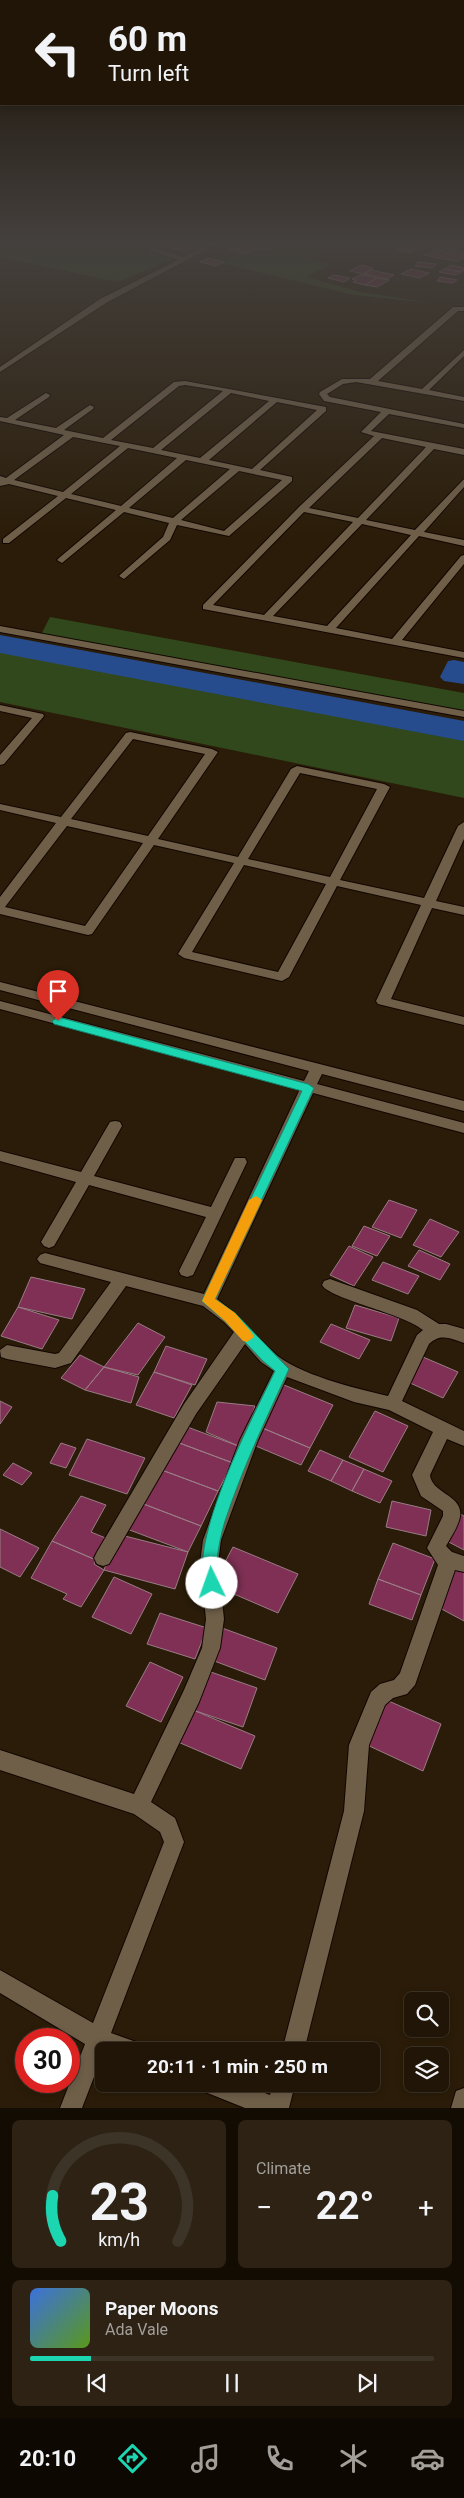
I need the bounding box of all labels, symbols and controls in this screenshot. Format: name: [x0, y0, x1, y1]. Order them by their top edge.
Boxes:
text: 60 m: [108, 19, 187, 60]
icon: left: [25, 20, 90, 85]
text: Turn left: [108, 61, 189, 86]
pin: [37, 970, 79, 1021]
icon: arrive: [44, 977, 72, 1005]
position arrow: [185, 1556, 237, 1608]
map controls: [404, 1992, 449, 2092]
button: search: [404, 1992, 449, 2037]
speed limit sign: 30: [15, 2028, 80, 2093]
button: layers: [404, 2047, 449, 2092]
text: 20:11 · 1 min · 250 m: [147, 2055, 328, 2078]
text: Climate: [256, 2159, 311, 2178]
text: 23: [89, 2172, 149, 2233]
text: 22°: [316, 2184, 374, 2228]
text: −: [256, 2191, 272, 2224]
text: +: [418, 2191, 434, 2224]
text: km/h: [98, 2229, 140, 2250]
text: Paper Moons: [105, 2297, 218, 2320]
text: Ada Vale: [105, 2320, 168, 2339]
icon: previous: [83, 2369, 111, 2397]
icon: pause: [218, 2369, 246, 2397]
icon: next: [353, 2369, 381, 2397]
icon: directions: [115, 2441, 150, 2476]
icon: music: [188, 2441, 223, 2476]
icon: phone: [262, 2441, 297, 2476]
icon: climate: [336, 2441, 371, 2476]
icon: car: [410, 2441, 445, 2476]
text: 20:10: [19, 2446, 76, 2471]

